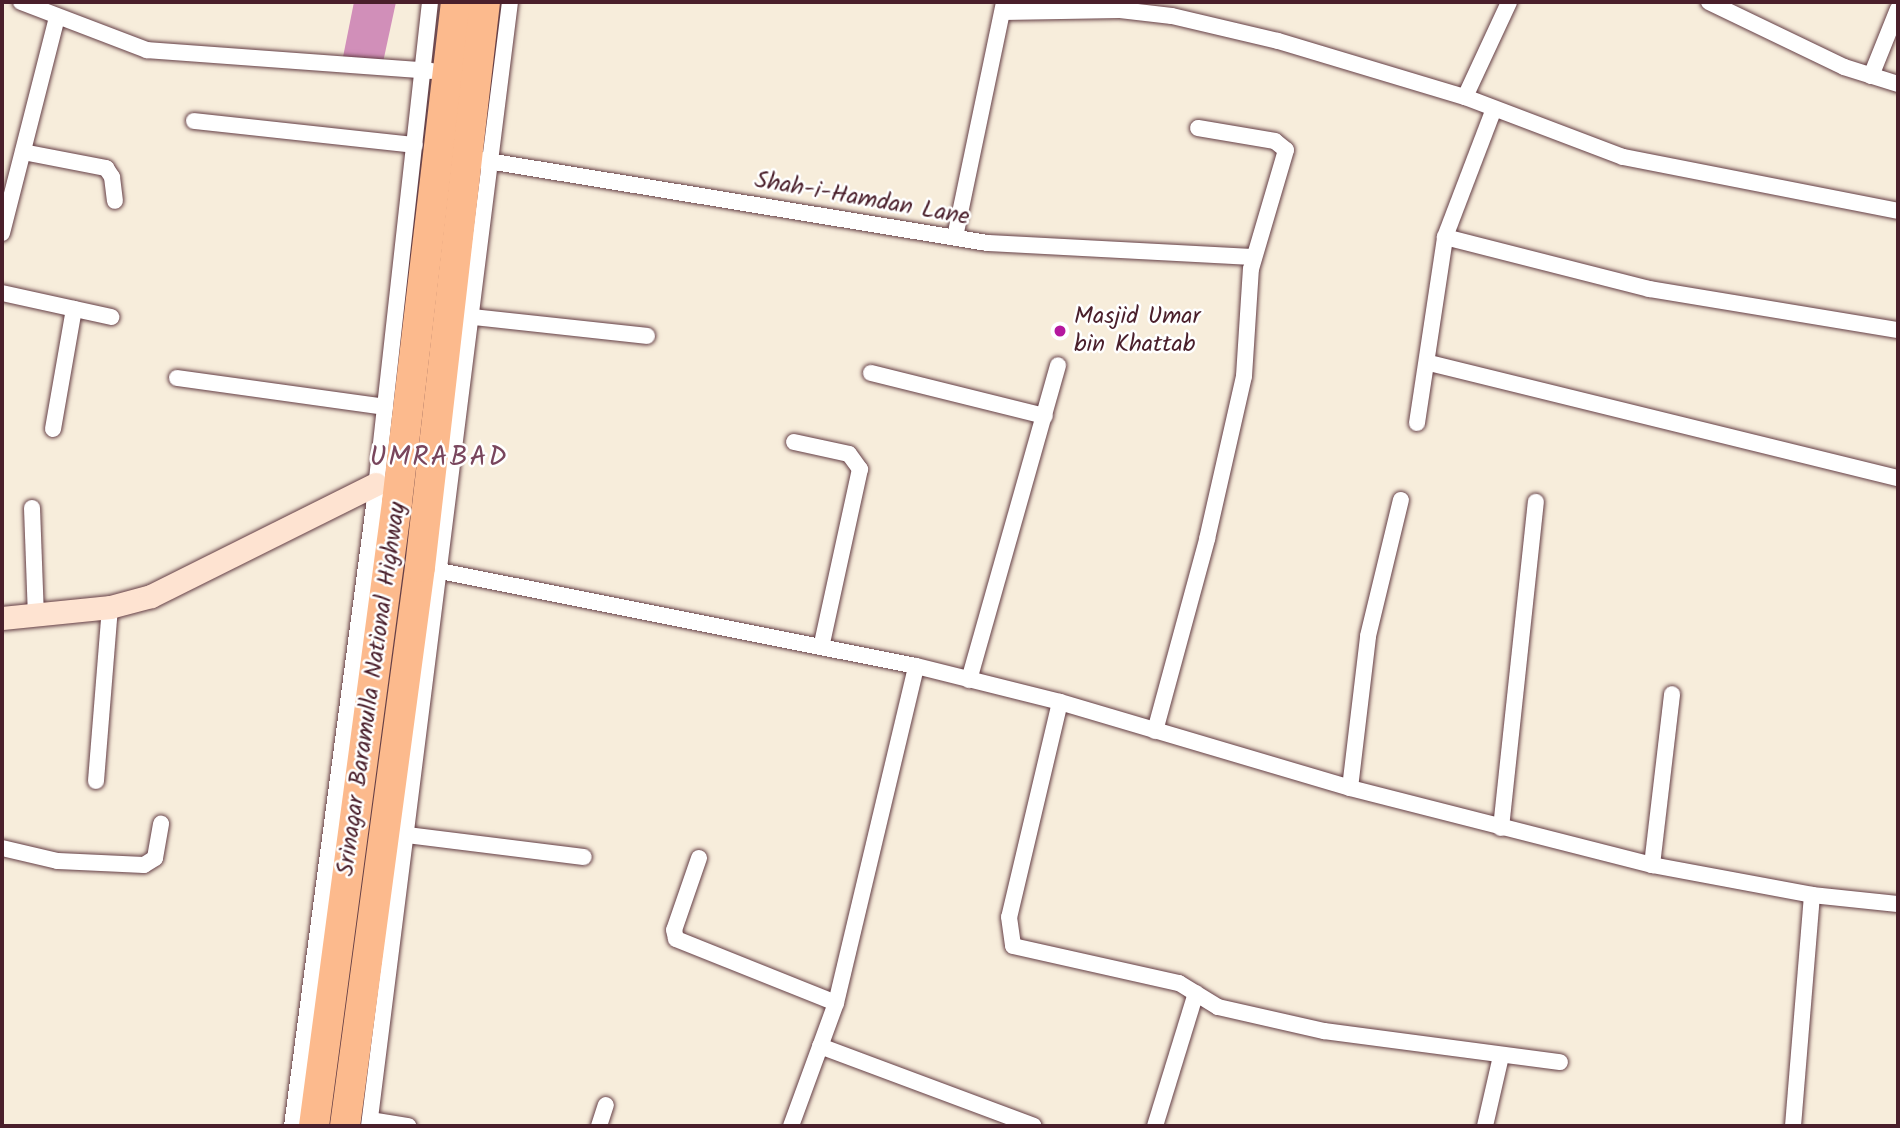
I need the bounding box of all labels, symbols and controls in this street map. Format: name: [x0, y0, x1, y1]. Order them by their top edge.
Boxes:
street label: Shah-i-Hamdan Lane: [752, 166, 972, 232]
place label: Masjid Umar bin Khattab: [1074, 303, 1200, 359]
marker: Masjid Umar bin Khattab: [1052, 323, 1068, 339]
district label: UMRABAD: [370, 441, 508, 475]
street label: Srinagar Baramulla National Highway: [331, 500, 413, 878]

